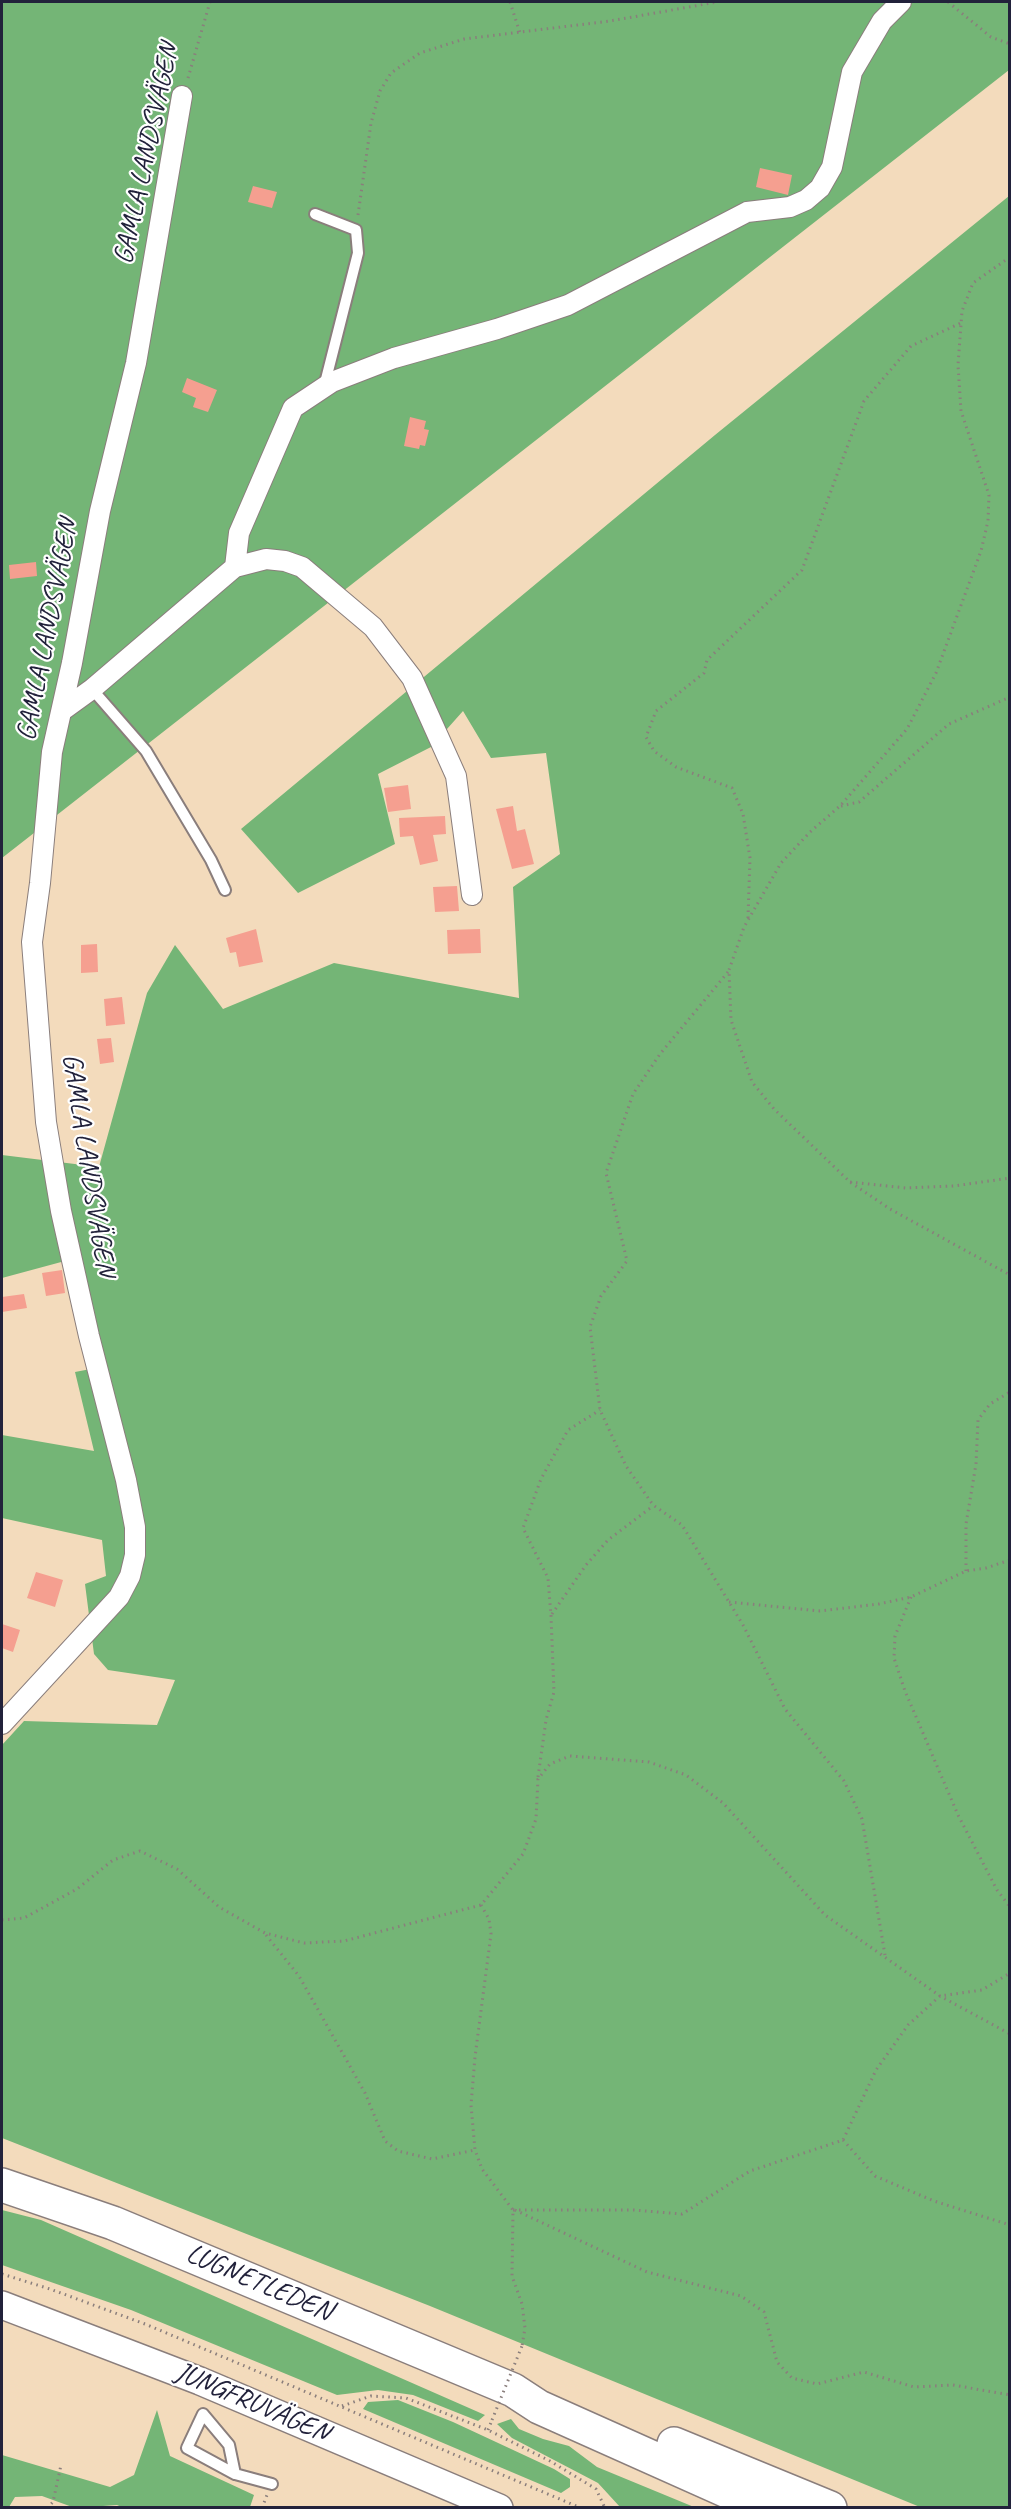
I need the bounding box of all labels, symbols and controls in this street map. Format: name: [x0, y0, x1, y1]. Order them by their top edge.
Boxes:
street label: GAMLA LANDSVÄGEN: [107, 41, 187, 267]
street label: GAMLA LANDSVÄGEN: [10, 517, 86, 743]
street label: GAMLA LANDSVÄGEN: [54, 1051, 122, 1279]
street label: LUGNETLEDEN: [181, 2237, 337, 2329]
street label: JUNGFRUVÄGEN: [170, 2356, 334, 2450]

